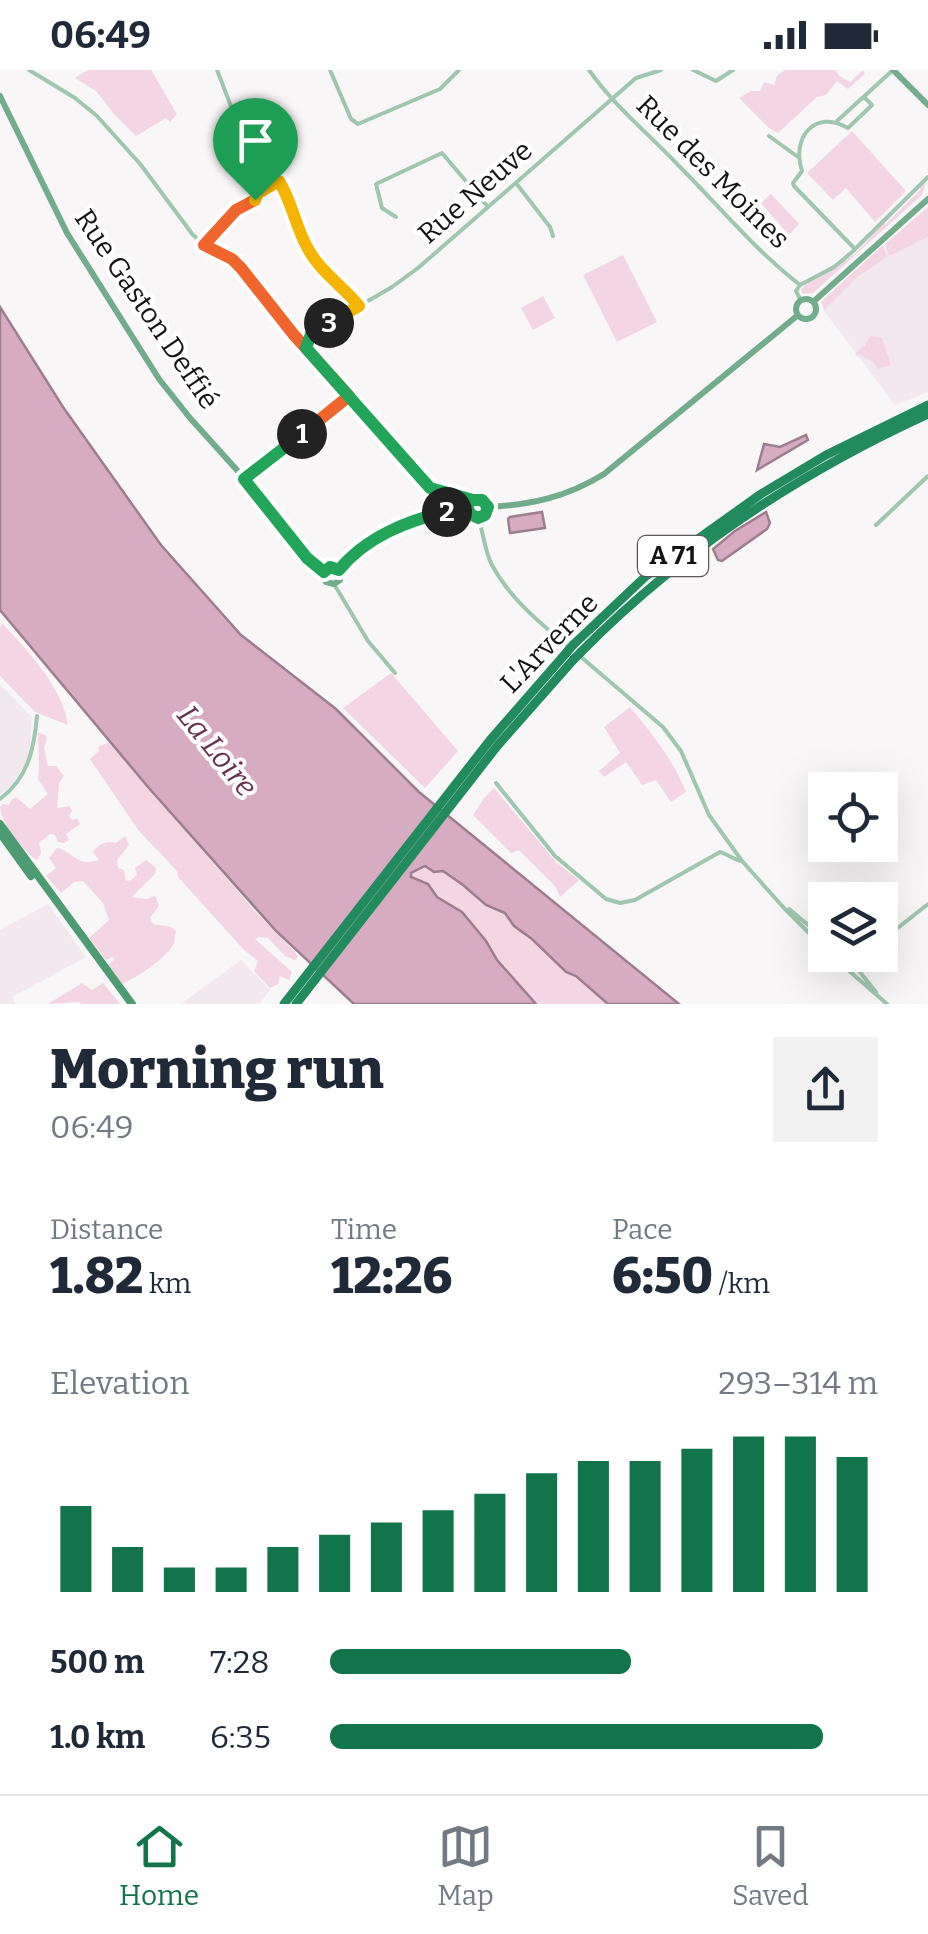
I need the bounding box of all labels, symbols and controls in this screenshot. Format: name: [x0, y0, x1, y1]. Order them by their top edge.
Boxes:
text: 06:49: [50, 12, 151, 58]
street label: Rue des Moines: [630, 89, 796, 255]
pin: [213, 98, 298, 201]
icon: arrive: [228, 113, 283, 168]
street label: Rue Neuve: [411, 134, 539, 250]
street label: Rue Gaston Deffié: [68, 203, 226, 415]
pin: 3: [304, 298, 354, 348]
text: 3: [321, 306, 337, 339]
pin: 1: [277, 409, 327, 459]
text: 1: [296, 417, 308, 450]
pin: 2: [422, 487, 472, 537]
text: 2: [439, 495, 455, 528]
road number: A 71: [638, 536, 708, 576]
street label: L'Arverne: [493, 586, 605, 700]
water label: La Loire: [169, 698, 265, 804]
map controls: [808, 772, 898, 972]
button: locate: [808, 772, 898, 862]
button: layers: [808, 882, 898, 972]
text: Morning run: [50, 1037, 384, 1103]
button: share: [773, 1037, 878, 1142]
text: 06:49: [50, 1108, 134, 1146]
text: Distance: [50, 1213, 163, 1246]
text: Time: [331, 1213, 397, 1246]
text: Pace: [612, 1213, 672, 1246]
text: 1.82: [50, 1246, 143, 1306]
text: 12:26: [331, 1246, 452, 1306]
text: 6:50: [612, 1246, 713, 1306]
text: km: [143, 1267, 191, 1300]
text: /km: [713, 1267, 770, 1300]
text: Elevation: [50, 1364, 190, 1402]
text: 293–314 m: [718, 1364, 878, 1402]
text: 500 m: [50, 1643, 144, 1681]
text: 7:28: [210, 1643, 269, 1681]
text: 1.0 km: [50, 1718, 145, 1756]
text: 6:35: [210, 1718, 271, 1756]
tab: Home: [119, 1819, 199, 1912]
tab: Map: [437, 1819, 494, 1912]
tab: Saved: [732, 1819, 809, 1912]

